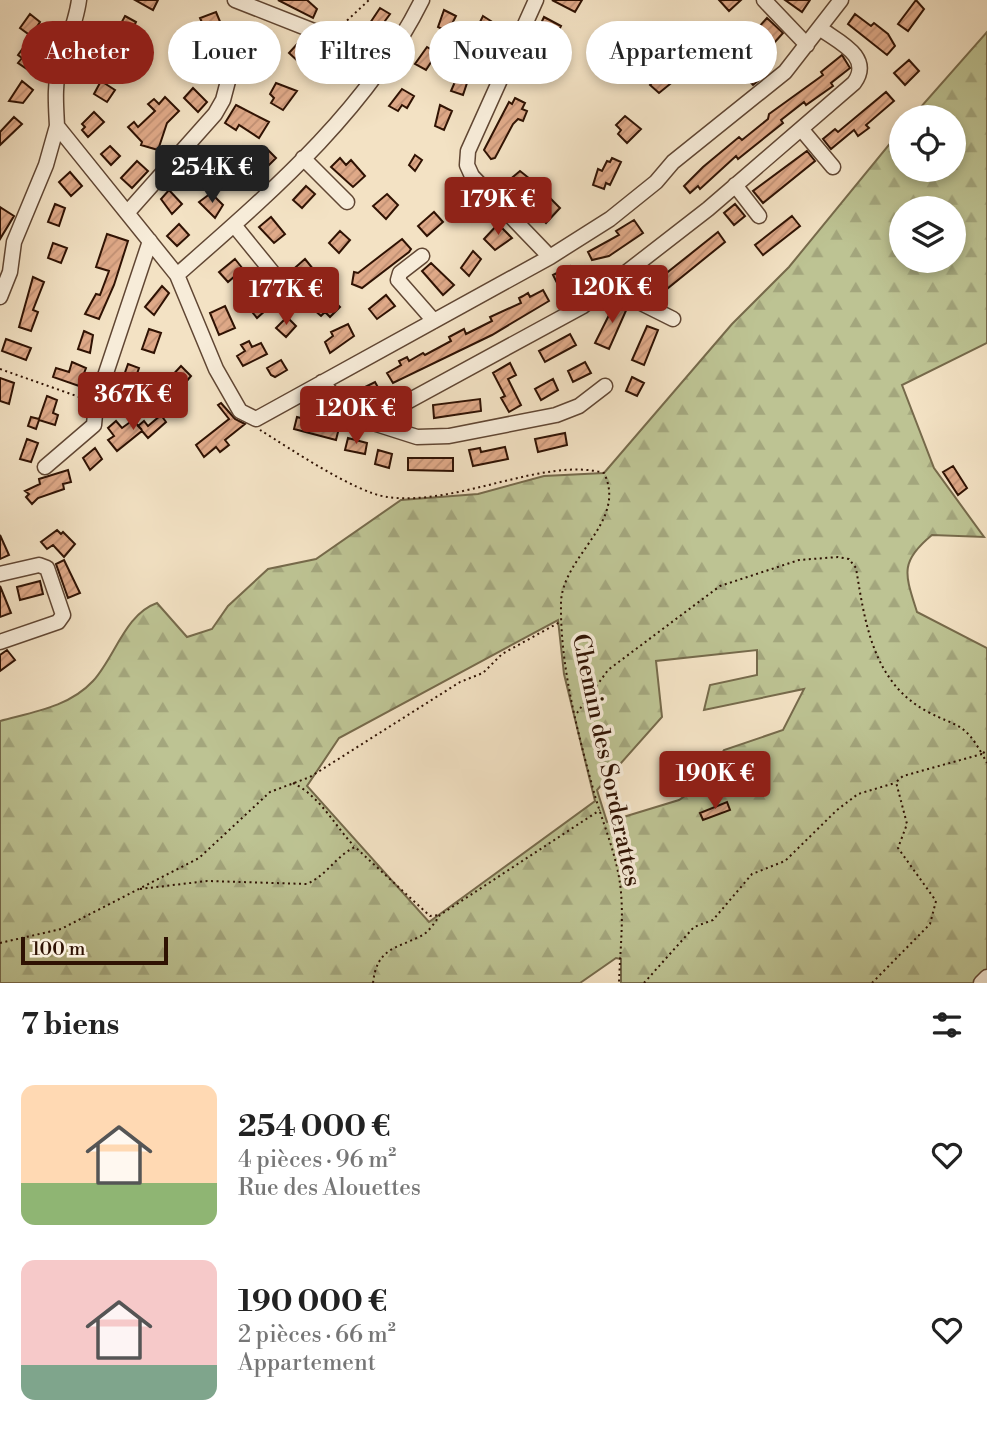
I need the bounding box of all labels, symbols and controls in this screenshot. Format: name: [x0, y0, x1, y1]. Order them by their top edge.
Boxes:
chip: Acheter: [21, 21, 154, 84]
chip: Louer: [168, 21, 281, 84]
chip: Filtres: [295, 21, 415, 84]
chip: Nouveau: [429, 21, 572, 84]
chip: Appartement: [586, 21, 777, 84]
map controls: [889, 105, 966, 273]
button: locate: [889, 105, 966, 182]
pin: 254K €: [155, 146, 269, 205]
text: 254K €: [171, 154, 253, 182]
pin: 179K €: [441, 177, 555, 237]
text: 179K €: [461, 186, 535, 214]
button: layers: [889, 196, 966, 273]
pin: 120K €: [555, 266, 669, 325]
pin: 177K €: [229, 268, 343, 327]
text: 120K €: [572, 274, 652, 302]
text: 177K €: [249, 276, 323, 304]
pin: 367K €: [76, 372, 190, 432]
text: 367K €: [94, 381, 172, 409]
pin: 120K €: [299, 386, 413, 446]
text: 120K €: [316, 395, 396, 423]
street label: Chemin des Sorderattes: [565, 631, 647, 889]
pin: 190K €: [658, 752, 772, 811]
text: 190K €: [675, 760, 755, 788]
scale bar: [21, 934, 168, 966]
text: 100 m: [32, 937, 85, 961]
text: 7 biens: [21, 1006, 119, 1044]
icon: filters: [928, 1006, 966, 1044]
text: 254 000 €: [238, 1108, 391, 1146]
icon: home: [77, 1113, 161, 1197]
icon: heart: [928, 1136, 966, 1174]
text: 4 pièces · 96 m²: [238, 1146, 396, 1174]
text: Rue des Alouettes: [238, 1174, 421, 1202]
text: 190 000 €: [238, 1283, 387, 1321]
icon: home: [77, 1288, 161, 1372]
icon: heart: [928, 1311, 966, 1349]
text: 2 pièces · 66 m²: [238, 1321, 396, 1349]
text: Appartement: [238, 1349, 376, 1377]

